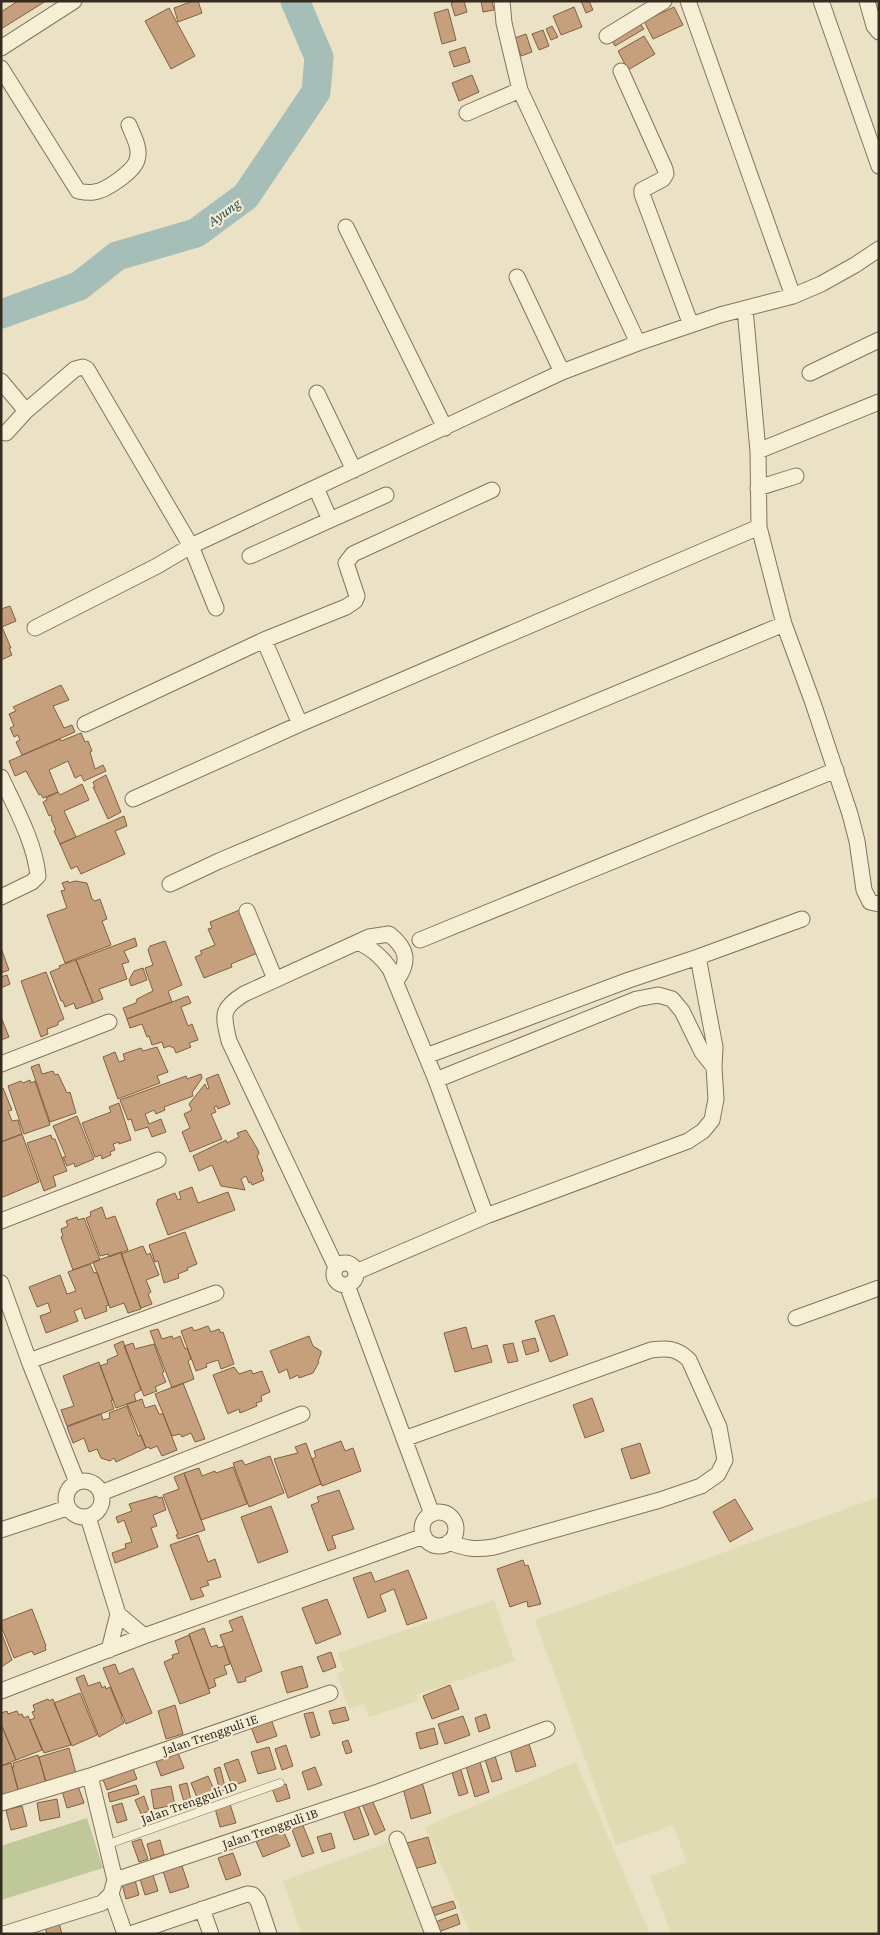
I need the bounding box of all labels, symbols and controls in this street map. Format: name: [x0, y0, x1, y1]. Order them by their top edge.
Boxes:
water label: Ayung: [204, 195, 244, 231]
street label: Jalan Trengguli 1E: [158, 1710, 260, 1759]
street label: Jalan Trengguli 1D: [137, 1777, 240, 1828]
street label: Jalan Trengguli 1B: [218, 1804, 320, 1853]

